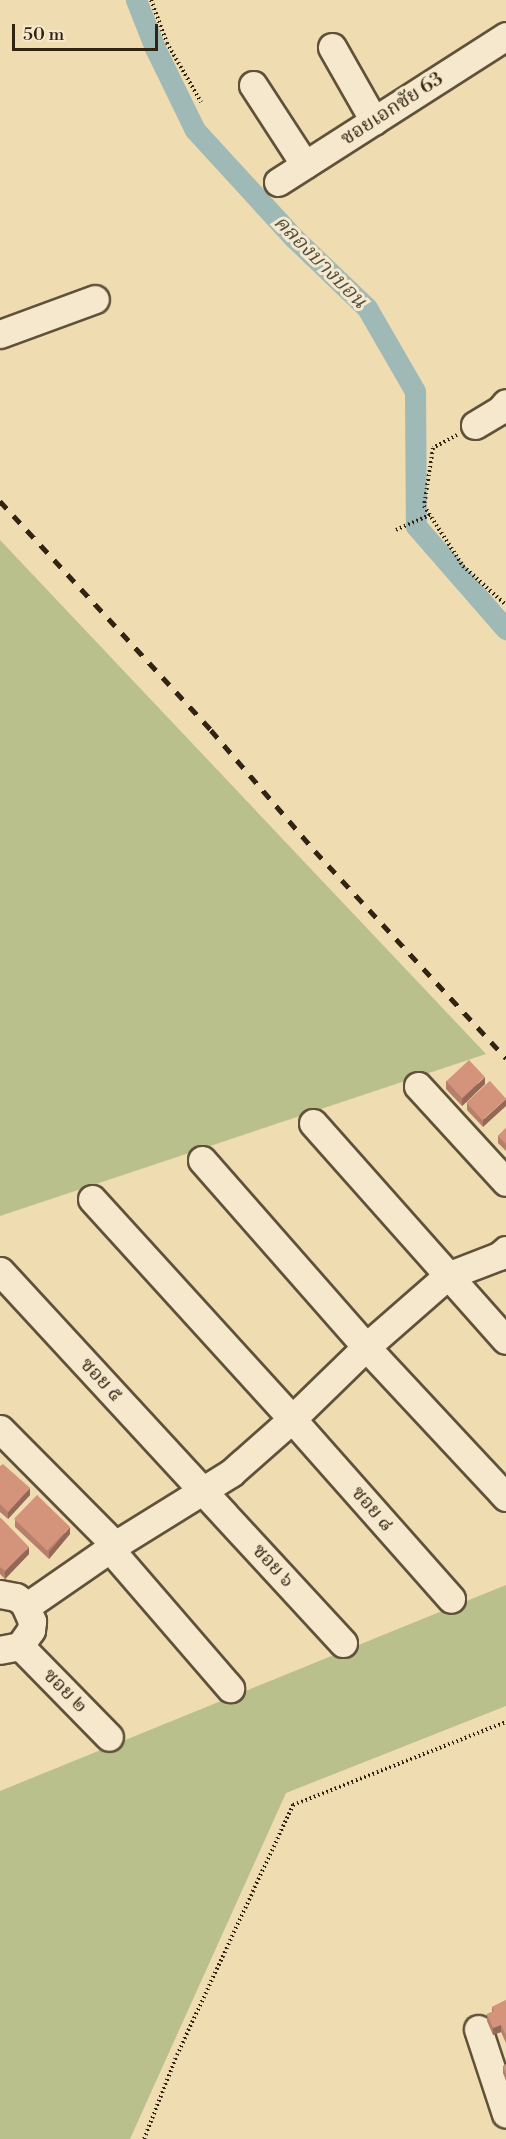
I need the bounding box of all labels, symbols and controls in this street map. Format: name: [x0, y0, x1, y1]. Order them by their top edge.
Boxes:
scale bar: [15, 12, 160, 50]
text: 50 m: [23, 23, 64, 46]
street label: ซอยเอกชัย 63: [336, 67, 448, 151]
water label: คลองบางบอน: [268, 210, 372, 314]
street label: ซอย ๕: [75, 1353, 127, 1407]
street label: ซอย ๘: [346, 1481, 398, 1537]
street label: ซอย ๖: [247, 1539, 299, 1593]
street label: ซอย ๒: [38, 1664, 92, 1718]

